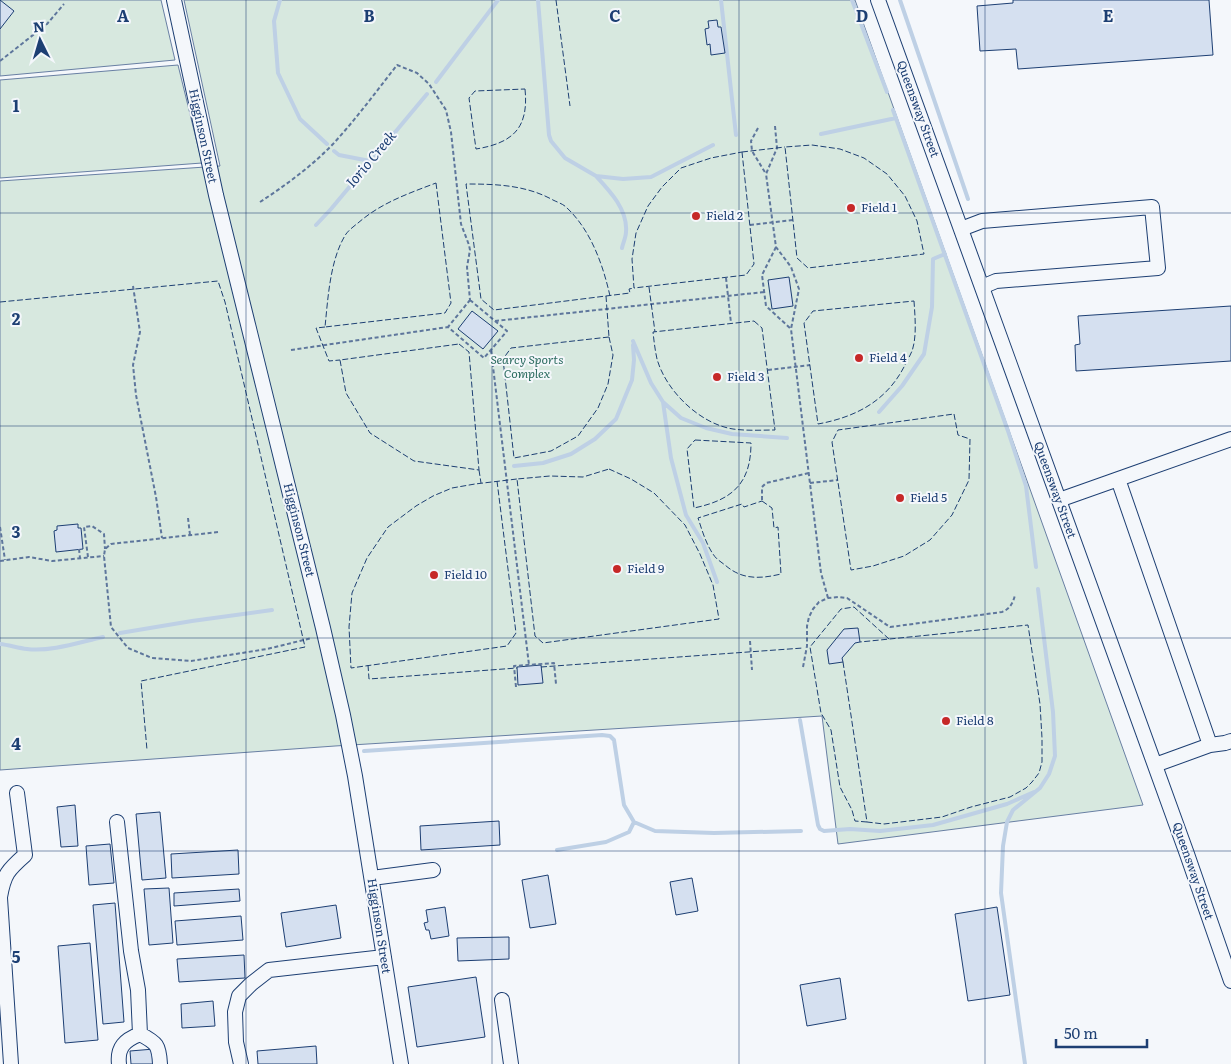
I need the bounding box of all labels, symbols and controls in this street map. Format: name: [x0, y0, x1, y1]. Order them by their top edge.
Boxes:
text: A: [117, 3, 129, 27]
text: B: [363, 3, 375, 27]
text: C: [609, 3, 621, 27]
text: D: [856, 3, 868, 27]
text: E: [1103, 3, 1114, 27]
north arrow: [15, 15, 65, 65]
text: N: [32, 16, 46, 37]
street label: Queensway Street: [893, 58, 945, 160]
street label: Higginson Street: [185, 87, 223, 185]
text: 1: [13, 93, 20, 117]
water label: Iorio Creek: [341, 125, 400, 191]
place label: Field 1: [861, 198, 897, 216]
marker: Field 1: [845, 202, 857, 214]
place label: Field 2: [706, 206, 743, 224]
marker: Field 2: [690, 210, 702, 222]
text: 2: [12, 306, 21, 330]
place label: Field 4: [869, 348, 907, 366]
park label: Searcy Sports Complex: [491, 350, 563, 382]
marker: Field 4: [853, 352, 865, 364]
place label: Field 3: [727, 367, 765, 385]
marker: Field 3: [711, 371, 723, 383]
street label: Queensway Street: [1030, 439, 1082, 541]
street label: Higginson Street: [280, 481, 320, 579]
place label: Field 5: [910, 488, 947, 506]
marker: Field 5: [894, 492, 906, 504]
text: 3: [12, 519, 21, 543]
place label: Field 9: [627, 559, 664, 577]
marker: Field 9: [611, 563, 623, 575]
place label: Field 10: [444, 565, 487, 583]
marker: Field 10: [428, 569, 440, 581]
place label: Field 8: [956, 711, 994, 729]
marker: Field 8: [940, 715, 952, 727]
text: 4: [11, 731, 21, 755]
street label: Queensway Street: [1169, 820, 1219, 922]
street label: Higginson Street: [364, 877, 396, 975]
text: 5: [12, 944, 21, 968]
scale bar: [1056, 1016, 1147, 1048]
text: 50 m: [1064, 1021, 1098, 1044]

